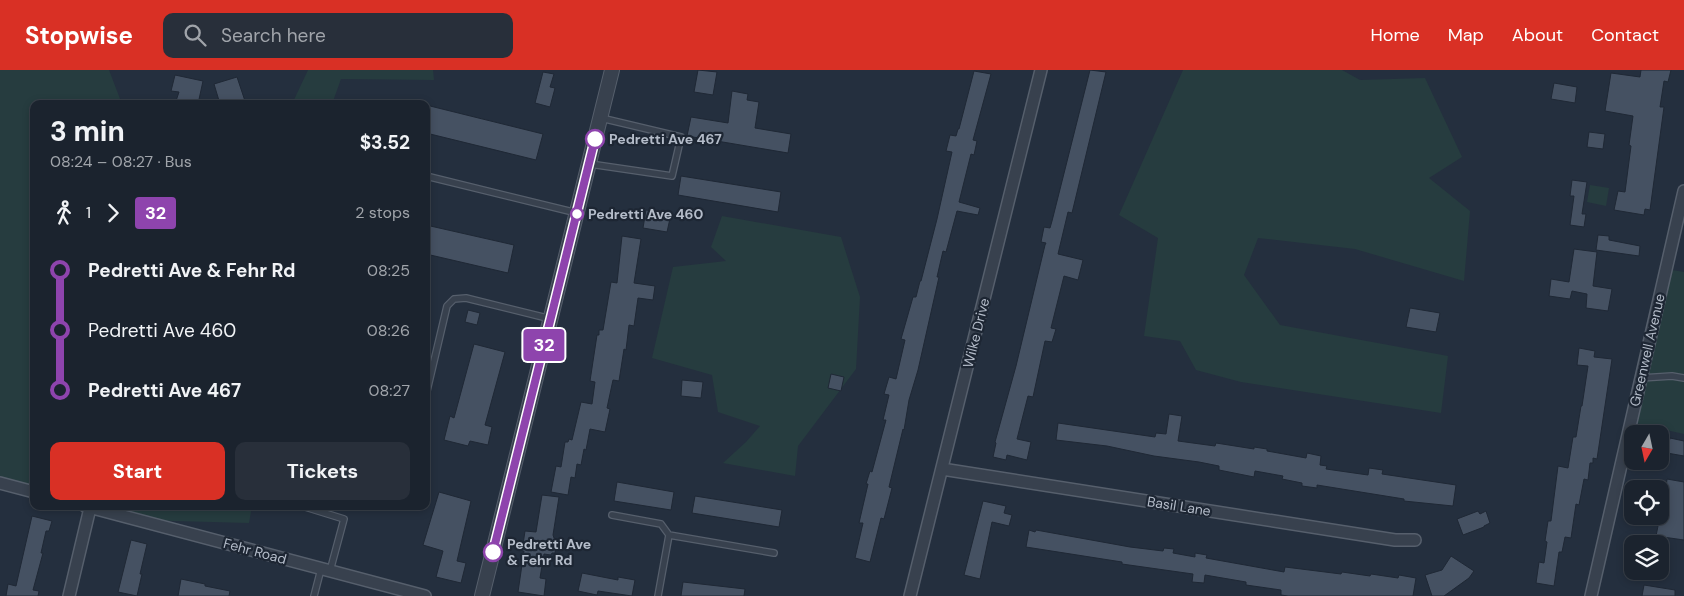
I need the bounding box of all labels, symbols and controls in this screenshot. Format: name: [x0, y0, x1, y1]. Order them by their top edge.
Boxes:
search box: [163, 13, 513, 58]
text: Stopwise: [25, 20, 133, 51]
icon: search: [181, 21, 209, 49]
text: Search here: [221, 23, 326, 48]
text: Home: [1370, 23, 1420, 47]
text: Map: [1448, 23, 1484, 47]
text: About: [1512, 23, 1563, 47]
text: Contact: [1591, 23, 1659, 47]
text: 3 min: [50, 113, 125, 150]
marker: Pedretti Ave 467: [585, 129, 605, 149]
text: $3.52: [360, 130, 410, 155]
place label: Pedretti Ave 467: [609, 130, 722, 148]
text: 08:24 – 08:27 · Bus: [50, 151, 192, 172]
icon: walk: [50, 199, 78, 227]
icon: forward: [99, 199, 127, 227]
text: 32: [145, 201, 166, 225]
text: 1: [86, 202, 91, 223]
text: 2 stops: [355, 202, 410, 223]
place label: Pedretti Ave 460: [588, 205, 703, 223]
marker: Pedretti Ave 460: [570, 207, 584, 221]
text: Pedretti Ave & Fehr Rd: [88, 258, 295, 283]
text: 08:25: [367, 260, 410, 281]
street label: Greenwell Avenue: [1625, 292, 1669, 408]
street label: Wilke Drive: [959, 296, 993, 370]
text: Pedretti Ave 460: [88, 318, 236, 343]
text: 08:26: [367, 320, 410, 341]
line badge: 32: [522, 329, 566, 361]
text: 32: [533, 333, 555, 357]
text: Pedretti Ave 467: [88, 378, 241, 403]
text: 08:27: [369, 380, 410, 401]
north arrow: [1624, 425, 1669, 470]
map controls: [1624, 425, 1669, 580]
button: Start: [50, 442, 225, 500]
button: Tickets: [235, 442, 410, 500]
button: locate: [1624, 480, 1669, 525]
street label: Basil Lane: [1146, 492, 1212, 520]
street label: Fehr Road: [221, 534, 289, 568]
place label: Pedretti Ave & Fehr Rd: [507, 535, 591, 569]
button: layers: [1624, 535, 1669, 580]
marker: Pedretti Ave & Fehr Rd: [483, 542, 503, 562]

